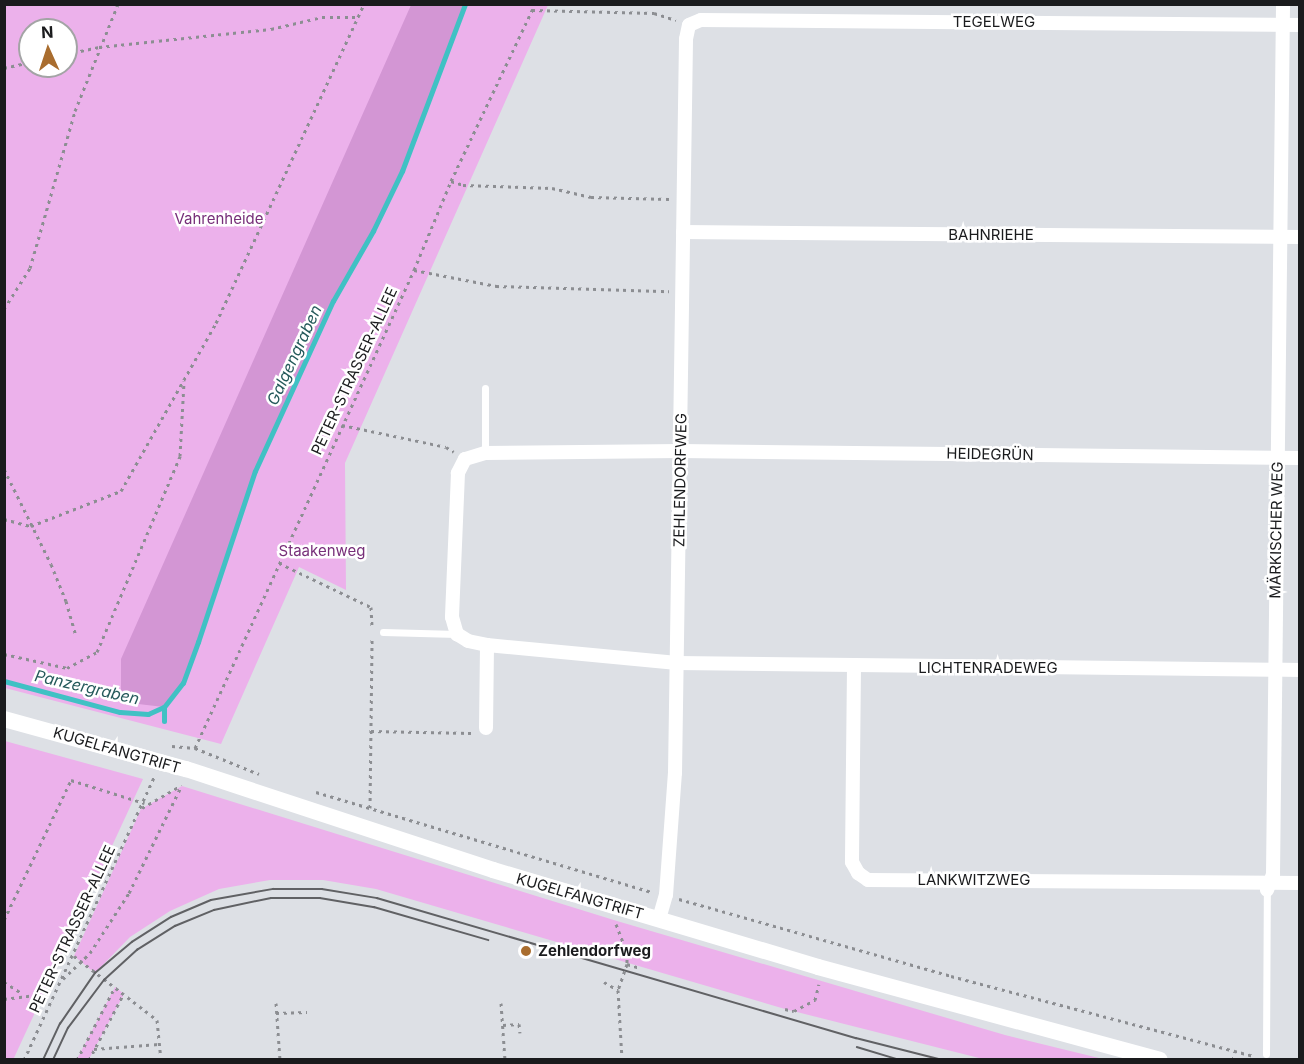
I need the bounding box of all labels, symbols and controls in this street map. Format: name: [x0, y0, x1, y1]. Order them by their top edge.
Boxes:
street label: TEGELWEG: [953, 13, 1035, 31]
north arrow: [18, 18, 78, 78]
text: N: [41, 22, 54, 42]
park label: Vahrenheide: [174, 210, 264, 228]
street label: BAHNRIEHE: [948, 226, 1034, 244]
street label: PETER-STRASSER-ALLEE: [307, 284, 401, 458]
water label: Galgengraben: [262, 302, 326, 408]
street label: ZEHLENDORFWEG: [670, 413, 690, 547]
street label: HEIDEGRÜN: [946, 444, 1034, 464]
street label: MÄRKISCHER WEG: [1266, 461, 1286, 599]
park label: Staakenweg: [279, 542, 365, 560]
street label: LICHTENRADEWEG: [918, 659, 1058, 677]
water label: Panzergraben: [33, 666, 141, 708]
street label: KUGELFANGTRIFT: [51, 723, 183, 777]
street label: PETER-STRASSER-ALLEE: [25, 842, 119, 1016]
street label: KUGELFANGTRIFT: [514, 869, 646, 923]
street label: LANKWITZWEG: [917, 871, 1031, 889]
place label: Zehlendorfweg: [538, 942, 651, 960]
marker: Zehlendorfweg: [519, 944, 533, 958]

